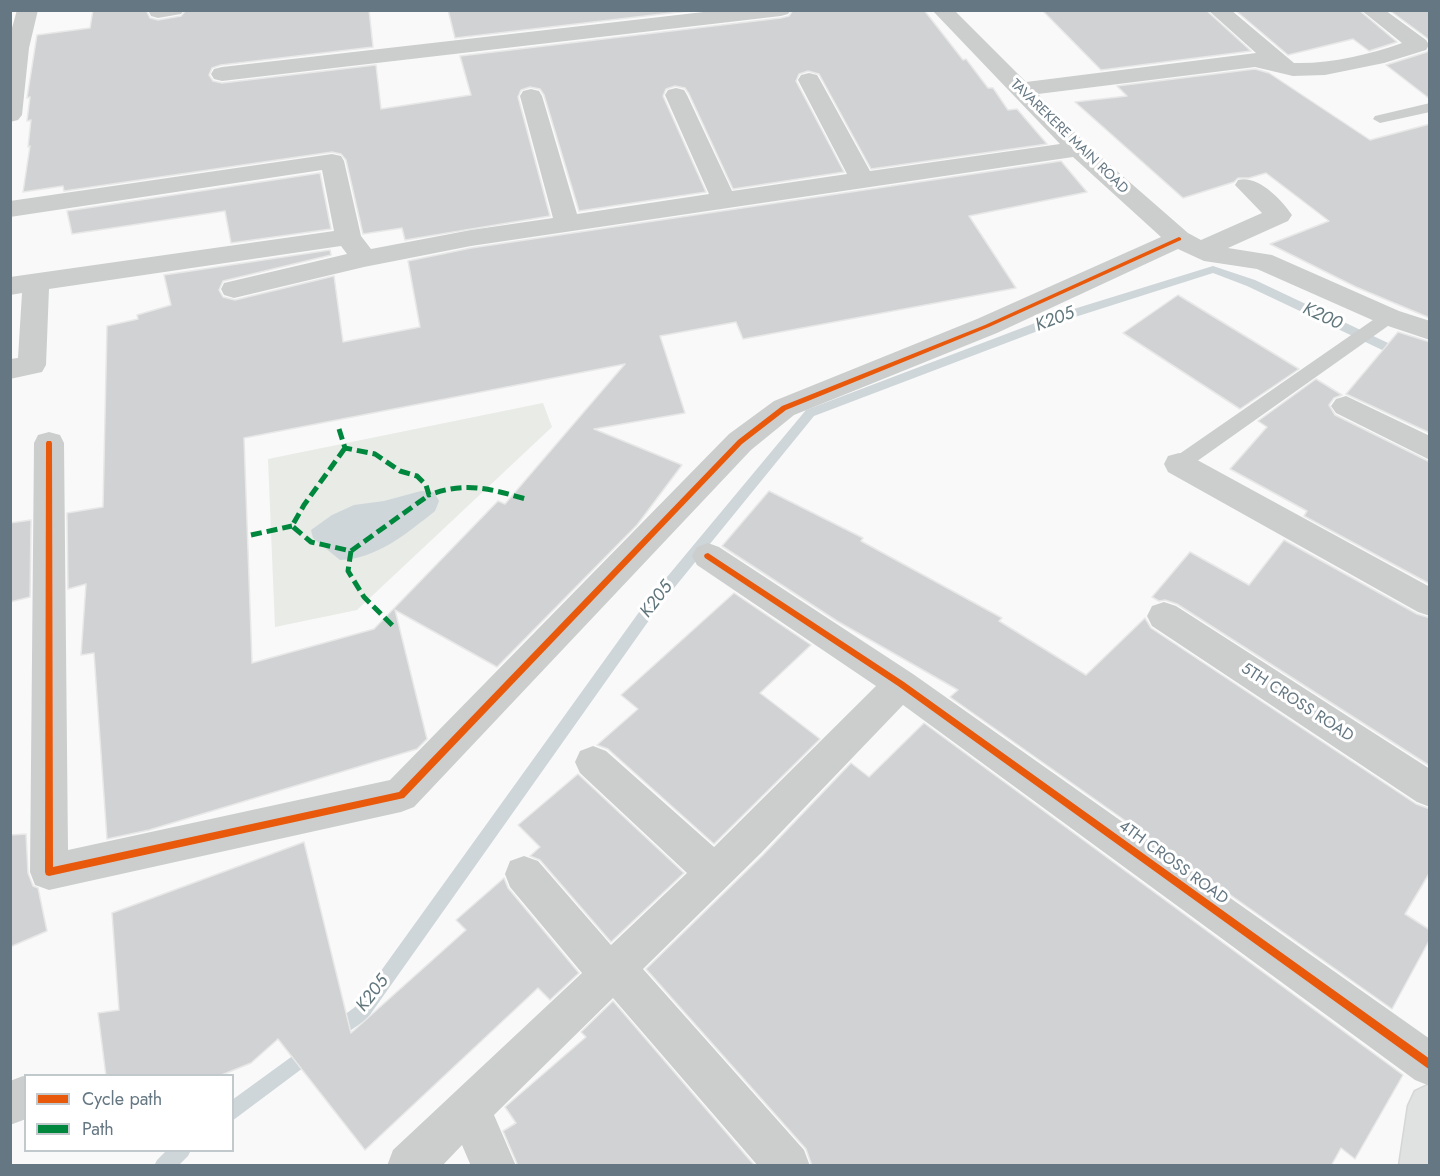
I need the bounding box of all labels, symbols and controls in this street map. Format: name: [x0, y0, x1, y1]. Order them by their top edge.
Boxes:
street label: TAVAREKERE MAIN ROAD: [1007, 76, 1131, 198]
water label: K200: [1299, 299, 1345, 335]
water label: K205: [1032, 303, 1078, 337]
water label: K205: [636, 578, 678, 622]
street label: 5TH CROSS ROAD: [1237, 660, 1357, 746]
street label: 4TH CROSS ROAD: [1115, 817, 1231, 909]
water label: K205: [352, 972, 394, 1016]
legend: [24, 1074, 234, 1152]
text: Cycle path: [82, 1086, 162, 1112]
text: Path: [82, 1116, 114, 1142]

